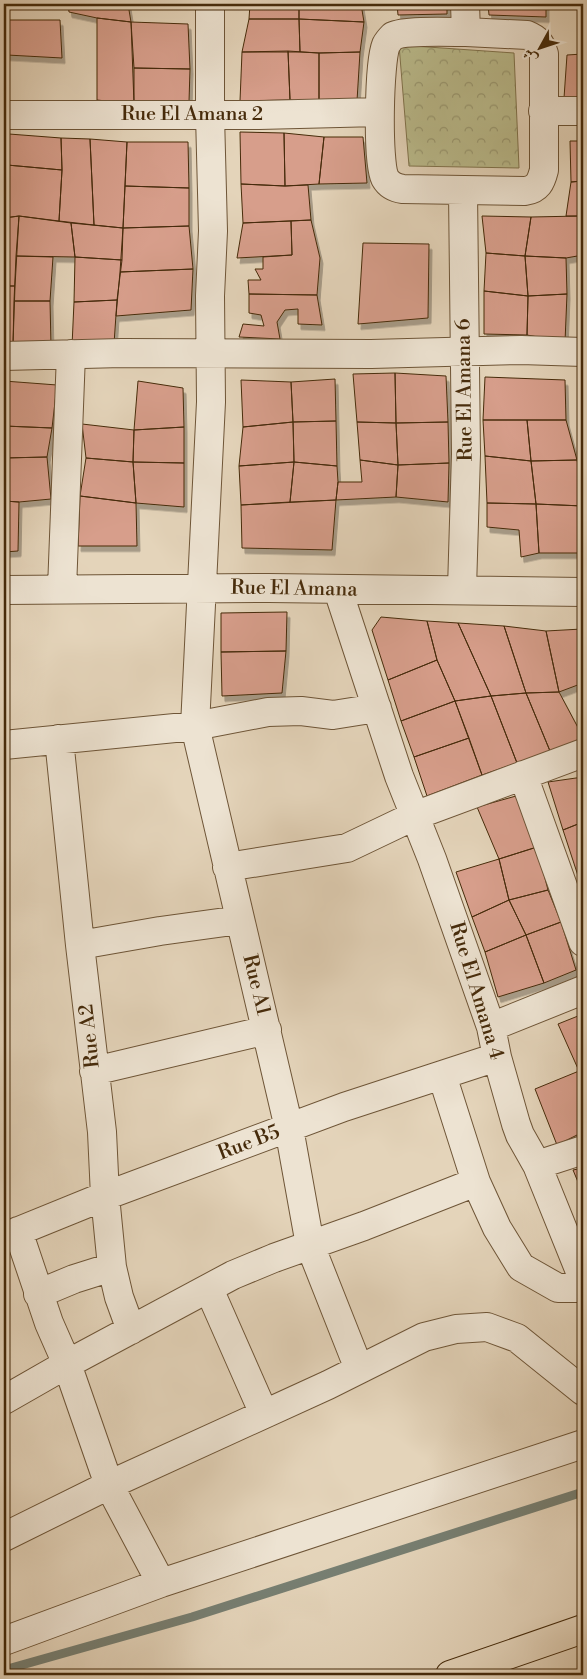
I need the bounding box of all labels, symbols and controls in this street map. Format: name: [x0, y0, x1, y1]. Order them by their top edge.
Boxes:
north arrow: [514, 22, 564, 72]
text: ش: [519, 45, 542, 67]
street label: Rue El Amana 2: [121, 102, 263, 127]
street label: Rue El Amana 6: [451, 318, 479, 462]
street label: Rue El Amana: [230, 575, 358, 603]
street label: Rue El Amana 4: [443, 919, 509, 1063]
street label: Rue A1: [236, 952, 276, 1018]
street label: Rue A2: [74, 1003, 106, 1069]
street label: Rue B5: [214, 1120, 284, 1166]

